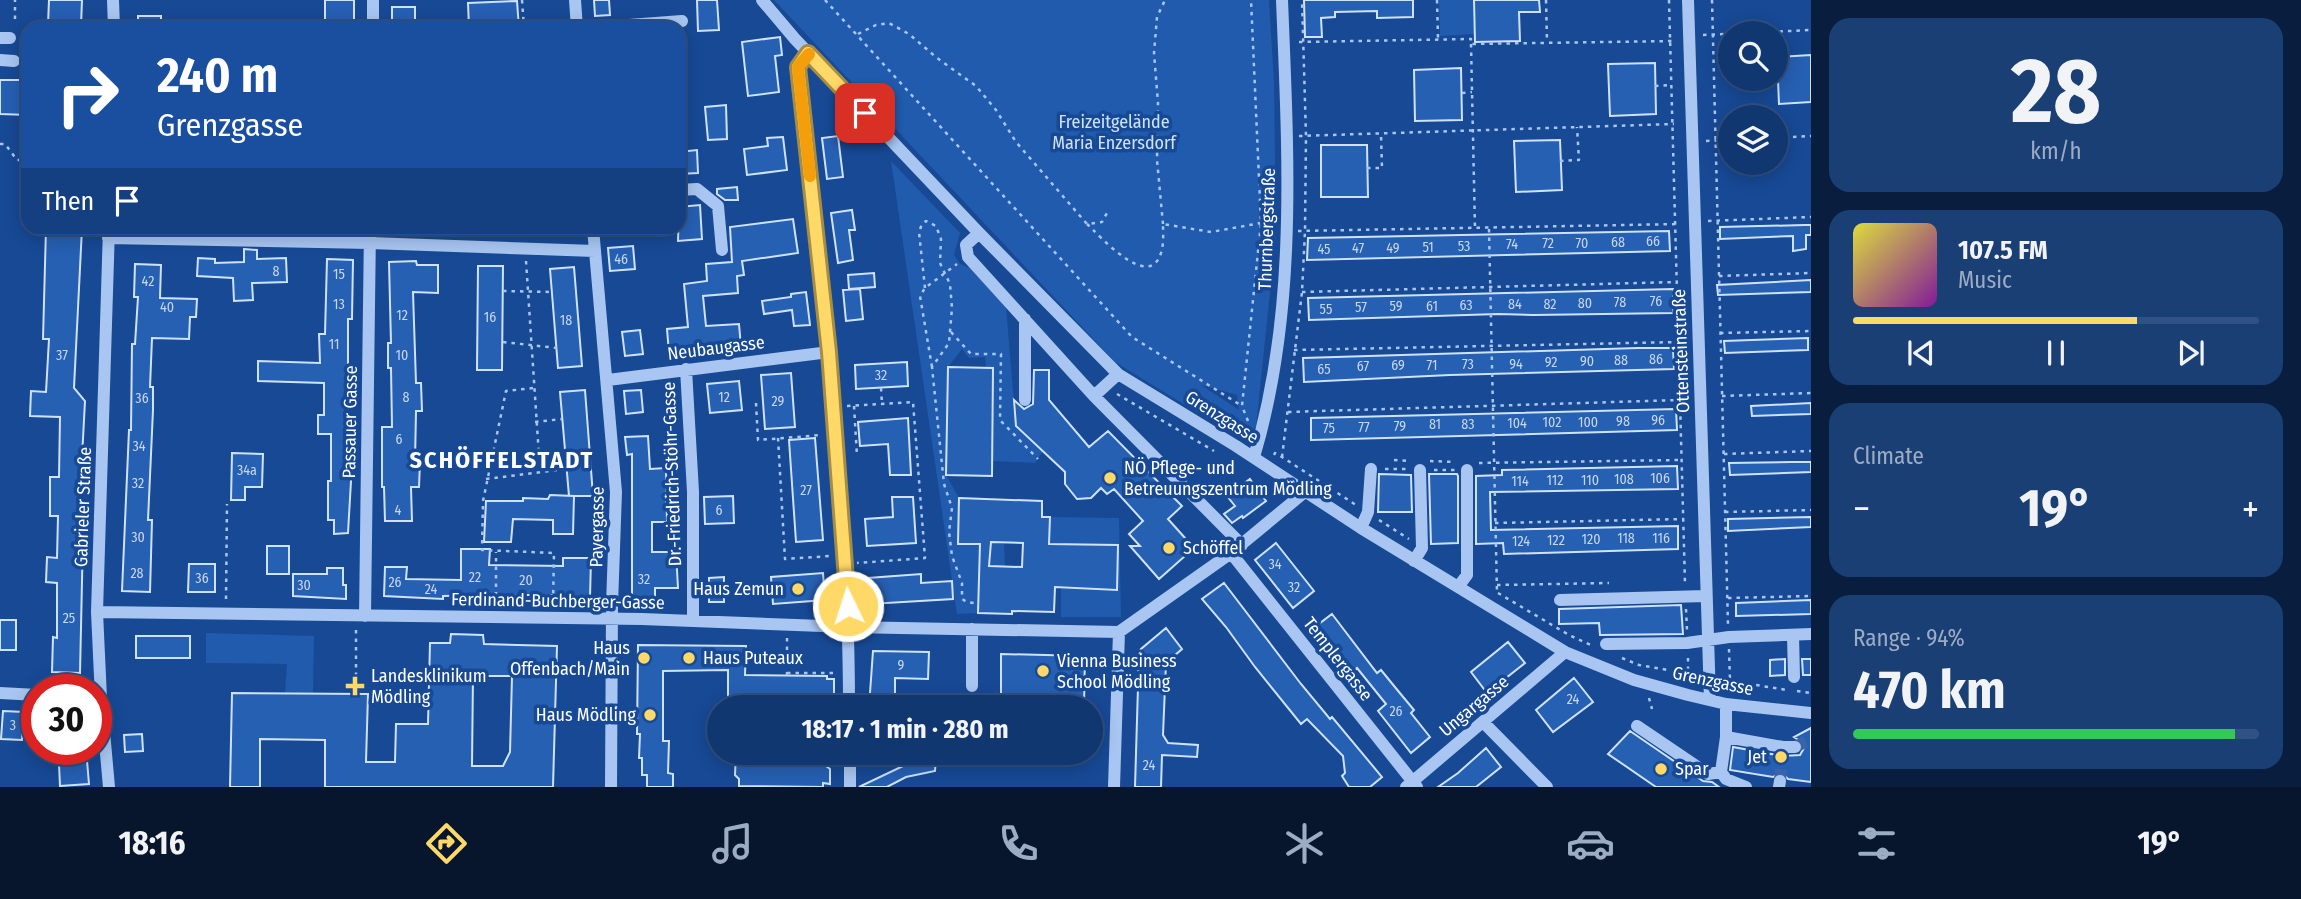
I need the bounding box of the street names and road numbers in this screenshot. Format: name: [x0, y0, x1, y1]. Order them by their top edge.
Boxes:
street label: Thurnbergstraße: [1254, 167, 1280, 291]
street label: Ottensteinstraße: [1668, 289, 1694, 413]
street label: Neubaugasse: [666, 331, 766, 365]
street label: Passauer Gasse: [338, 365, 362, 479]
street label: Dr.-Friedrich-Stöhr-Gasse: [658, 381, 686, 566]
street label: Grenzgasse: [1181, 386, 1263, 448]
street label: Gabrieler Straße: [70, 446, 96, 568]
street label: Payergasse: [585, 486, 609, 568]
street label: Ferdinand-Buchberger-Gasse: [451, 588, 665, 614]
street label: Templergasse: [1299, 613, 1378, 705]
street label: Grenzgasse: [1670, 662, 1756, 700]
street label: Ungargasse: [1435, 671, 1513, 741]

